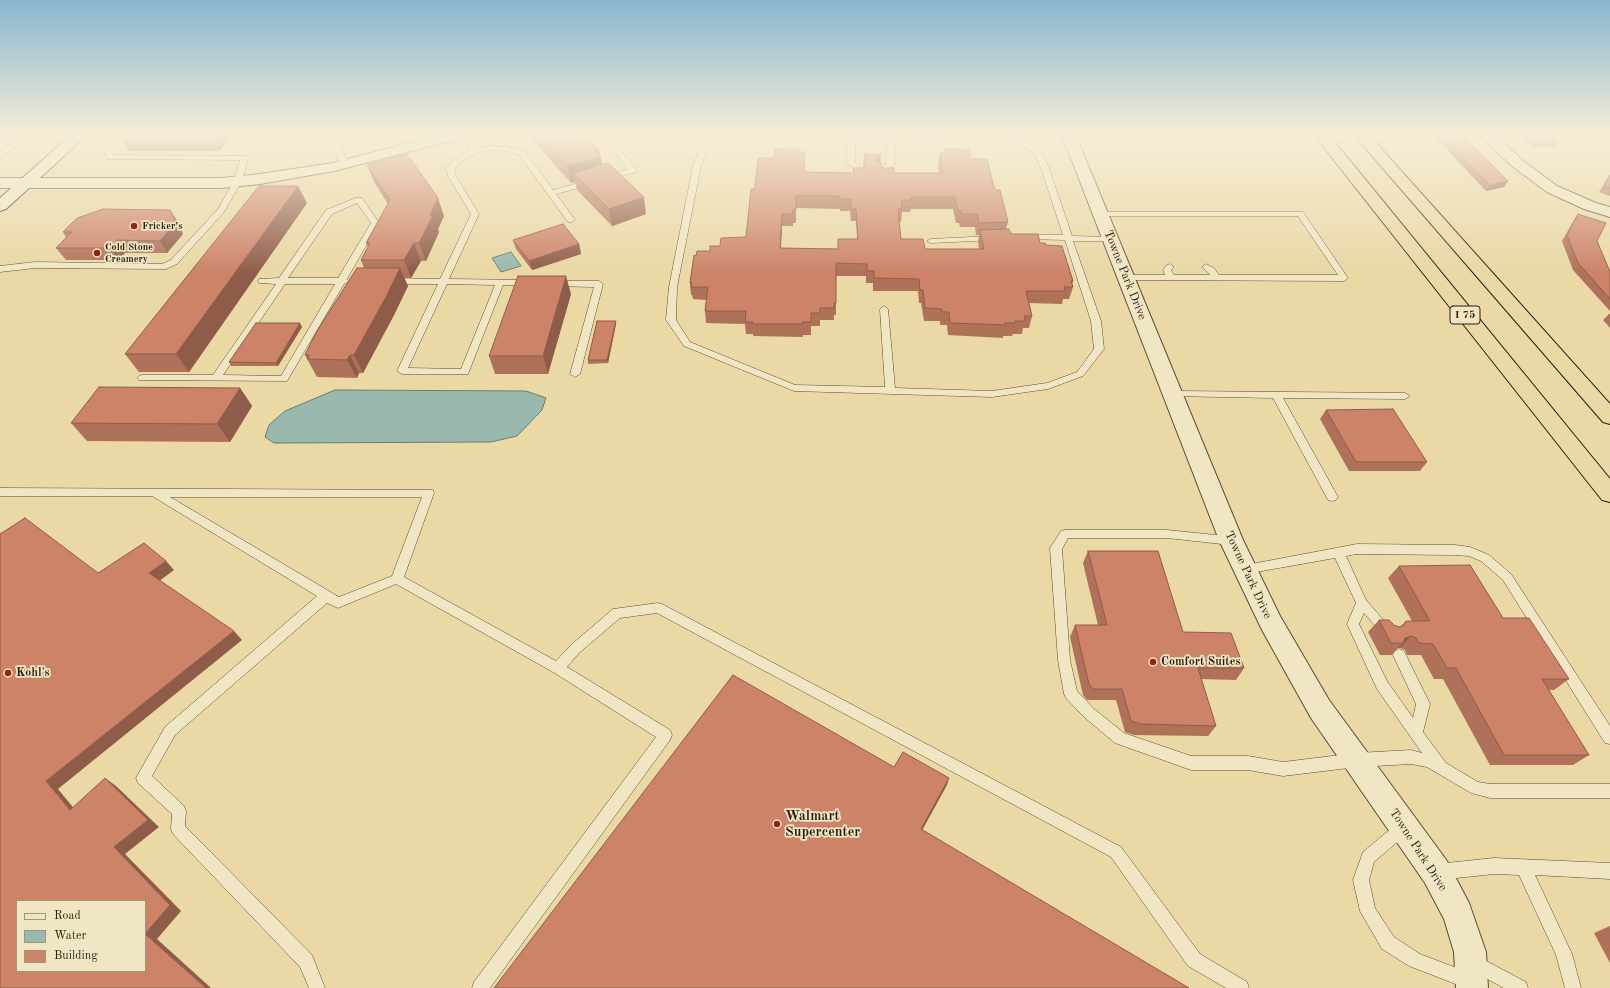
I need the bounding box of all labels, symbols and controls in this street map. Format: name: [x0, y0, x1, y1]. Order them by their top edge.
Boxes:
place label: Fricker’s: [142, 220, 182, 232]
marker: Fricker’s: [129, 221, 139, 231]
street label: Towne Park Drive: [1101, 228, 1149, 322]
place label: Cold Stone Creamery: [105, 241, 153, 264]
marker: Cold Stone Creamery: [92, 248, 102, 258]
road number: I 75: [1450, 306, 1480, 324]
street label: Towne Park Drive: [1221, 529, 1275, 621]
place label: Comfort Suites: [1161, 655, 1241, 669]
marker: Comfort Suites: [1148, 657, 1158, 667]
place label: Kohl's: [16, 666, 50, 680]
marker: Kohl's: [3, 668, 13, 678]
street label: Towne Park Drive: [1386, 806, 1450, 894]
place label: Walmart Supercenter: [785, 808, 860, 840]
marker: Walmart Supercenter: [772, 819, 782, 829]
legend: [16, 900, 146, 972]
text: Road: [54, 910, 81, 922]
text: Water: [54, 930, 86, 942]
text: Building: [54, 950, 98, 962]

